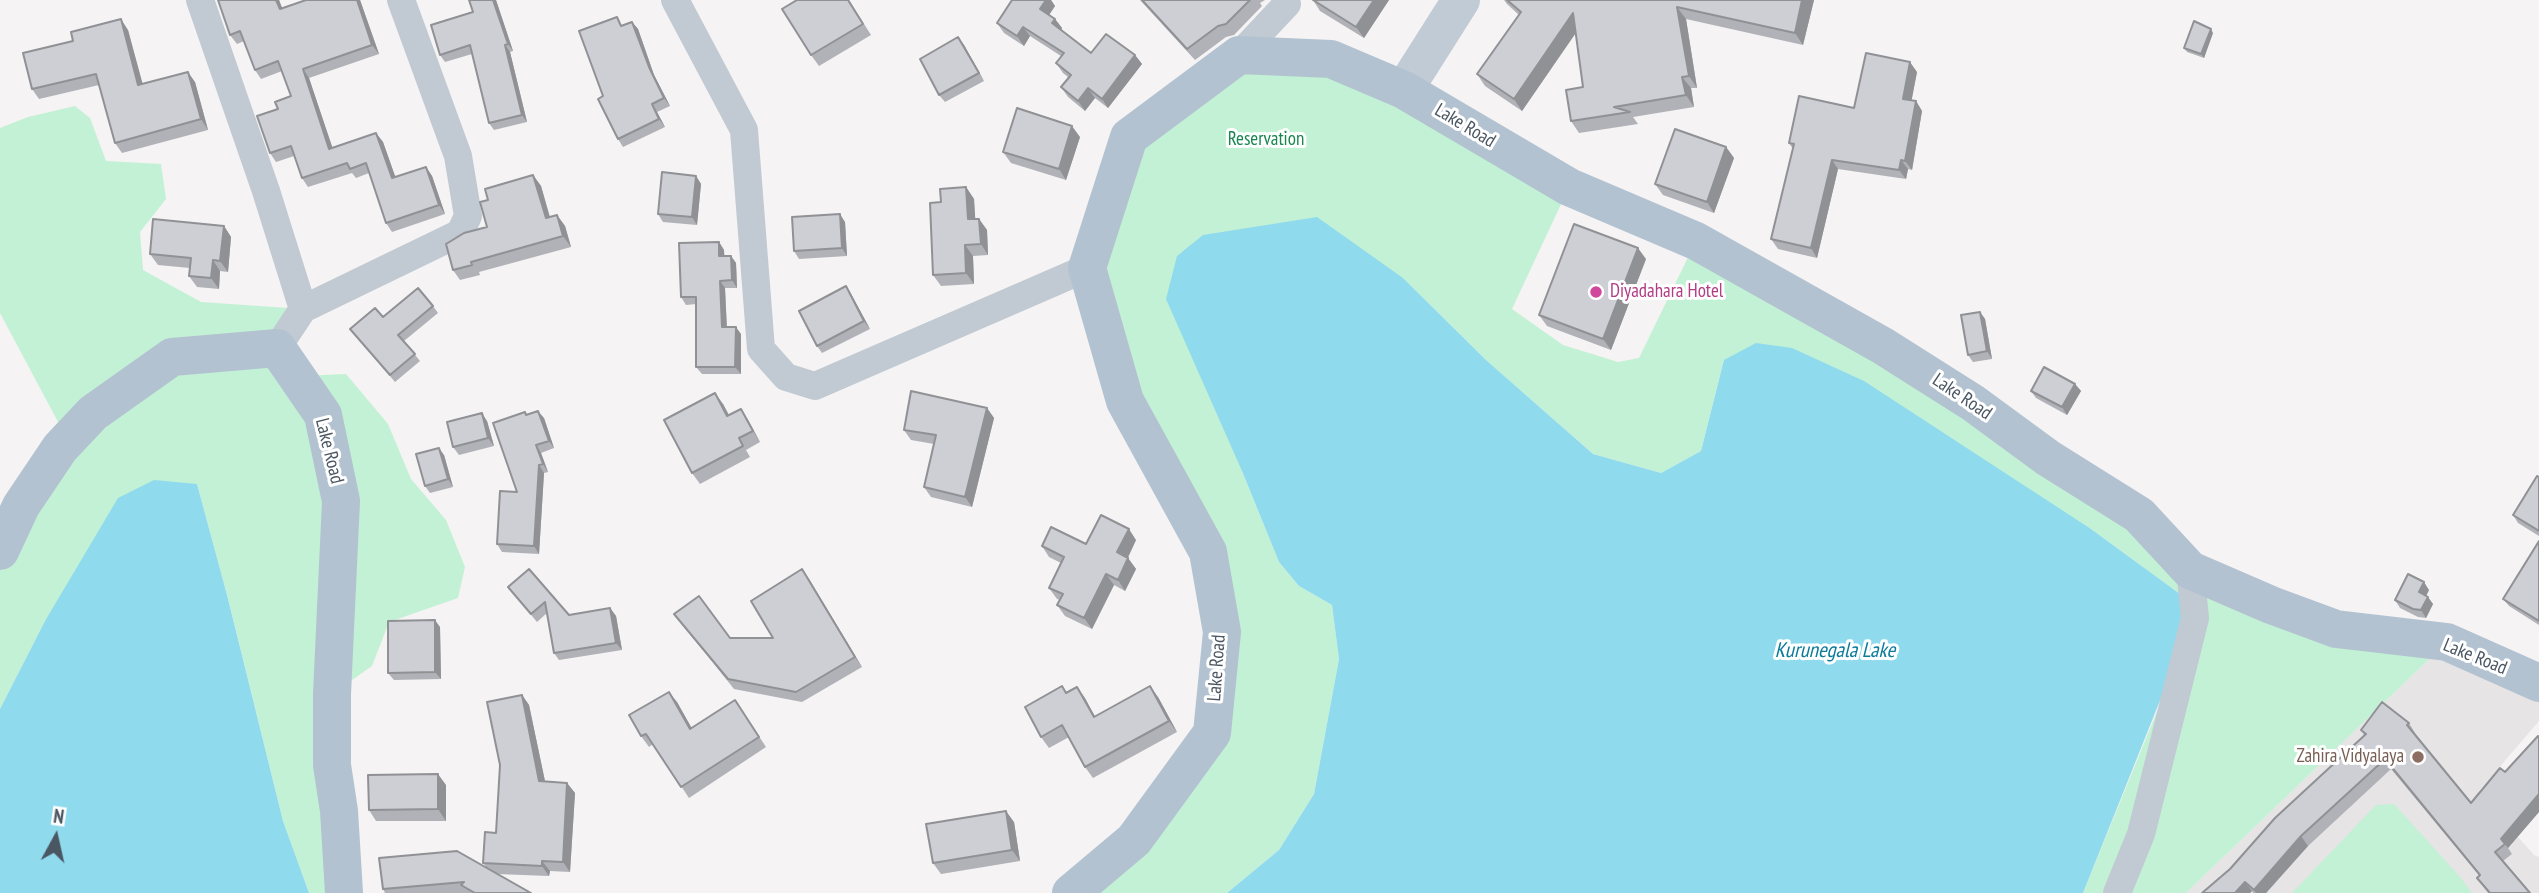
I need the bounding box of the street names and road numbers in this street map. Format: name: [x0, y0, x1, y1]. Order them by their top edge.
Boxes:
street label: Lake Road: [1431, 99, 1499, 153]
street label: Lake Road: [1928, 369, 1996, 425]
street label: Lake Road: [310, 416, 348, 486]
street label: Lake Road: [1203, 634, 1231, 702]
street label: Lake Road: [2440, 634, 2510, 680]

